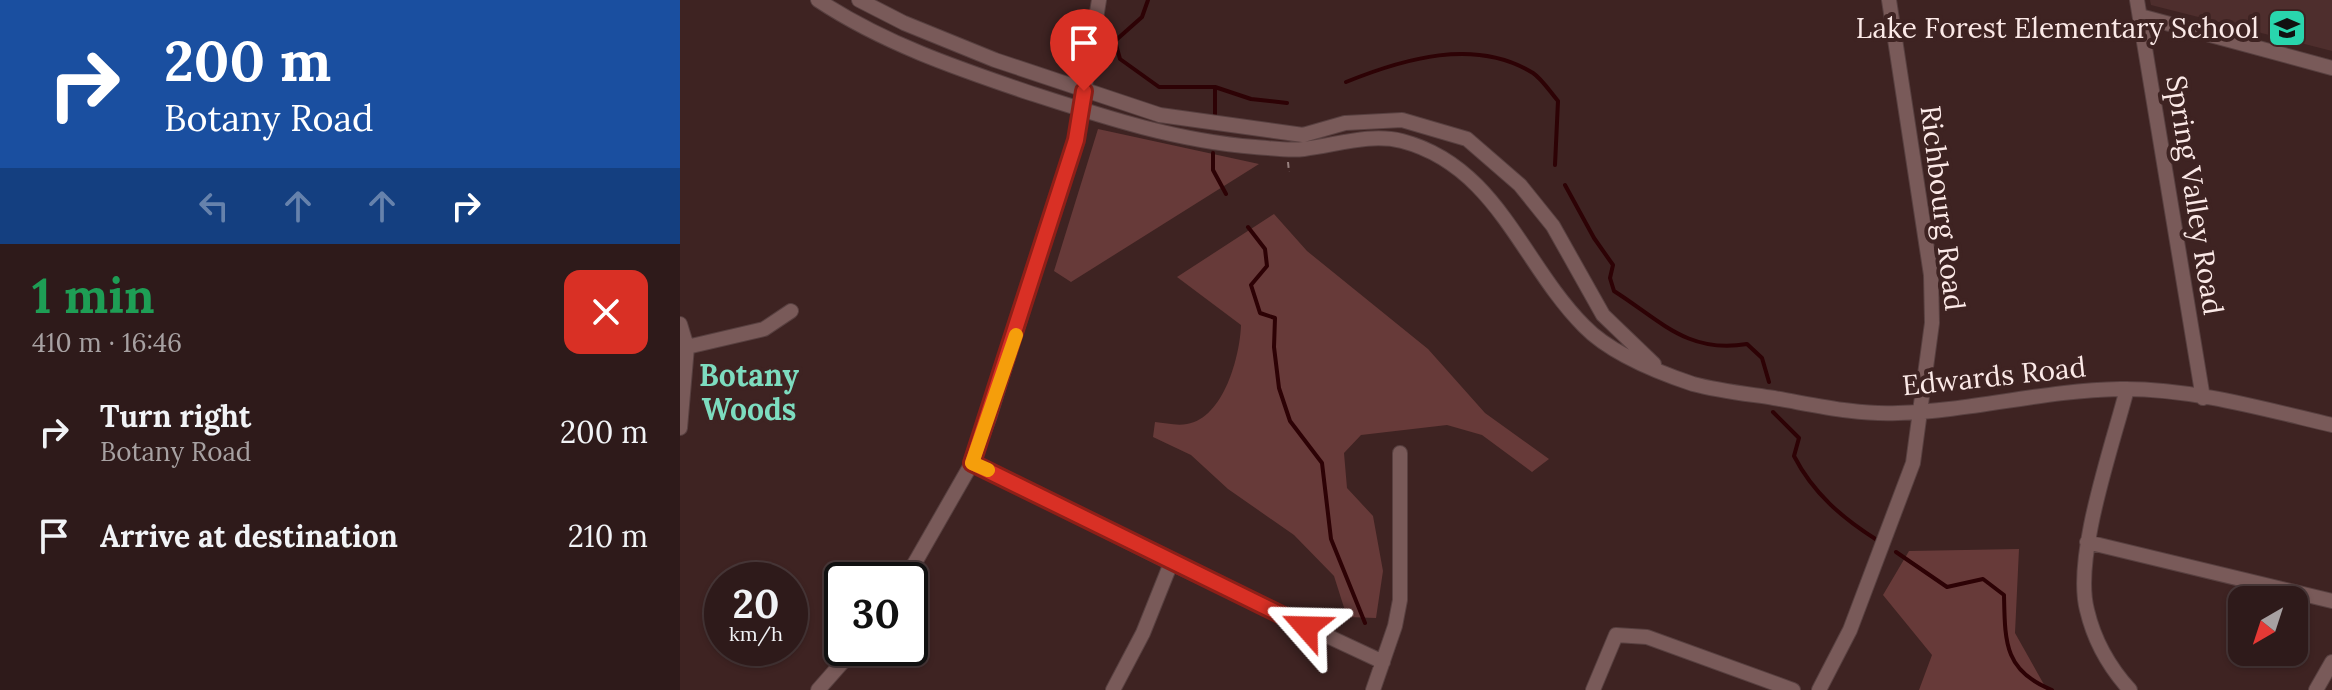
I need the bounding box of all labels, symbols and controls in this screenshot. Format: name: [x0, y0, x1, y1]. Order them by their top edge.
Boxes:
school or university icon: Lake Forest Elementary School: [2266, 7, 2308, 49]
pin: [1050, 9, 1118, 91]
place label: Lake Forest Elementary School: [1856, 10, 2259, 46]
icon: arrive: [1062, 21, 1106, 65]
text: 200 m: [164, 25, 331, 96]
icon: right: [32, 32, 136, 136]
street label: Spring Valley Road: [2158, 73, 2232, 317]
text: Botany Road: [164, 95, 374, 141]
street label: Richbourg Road: [1913, 103, 1973, 313]
icon: left: [192, 184, 236, 228]
icon: ahead: [276, 184, 320, 228]
icon: ahead: [360, 184, 404, 228]
icon: right: [444, 184, 488, 228]
text: 1 min: [32, 265, 155, 326]
button: close: [564, 270, 648, 354]
text: 410 m · 16:46: [32, 326, 182, 359]
street label: Edwards Road: [1900, 348, 2088, 404]
district label: Botany Woods: [699, 356, 800, 428]
text: Turn right: [100, 397, 251, 435]
icon: right: [32, 410, 76, 454]
text: 200 m: [560, 413, 648, 451]
text: Botany Road: [100, 435, 251, 468]
icon: arrive: [32, 514, 76, 558]
text: Arrive at destination: [100, 517, 398, 555]
text: 210 m: [568, 517, 648, 555]
speed limit sign: 30: [824, 562, 928, 666]
text: 20: [733, 578, 779, 629]
position arrow: [1264, 585, 1348, 669]
north arrow: [2228, 586, 2308, 666]
map controls: [2228, 586, 2308, 666]
text: km/h: [729, 621, 783, 646]

